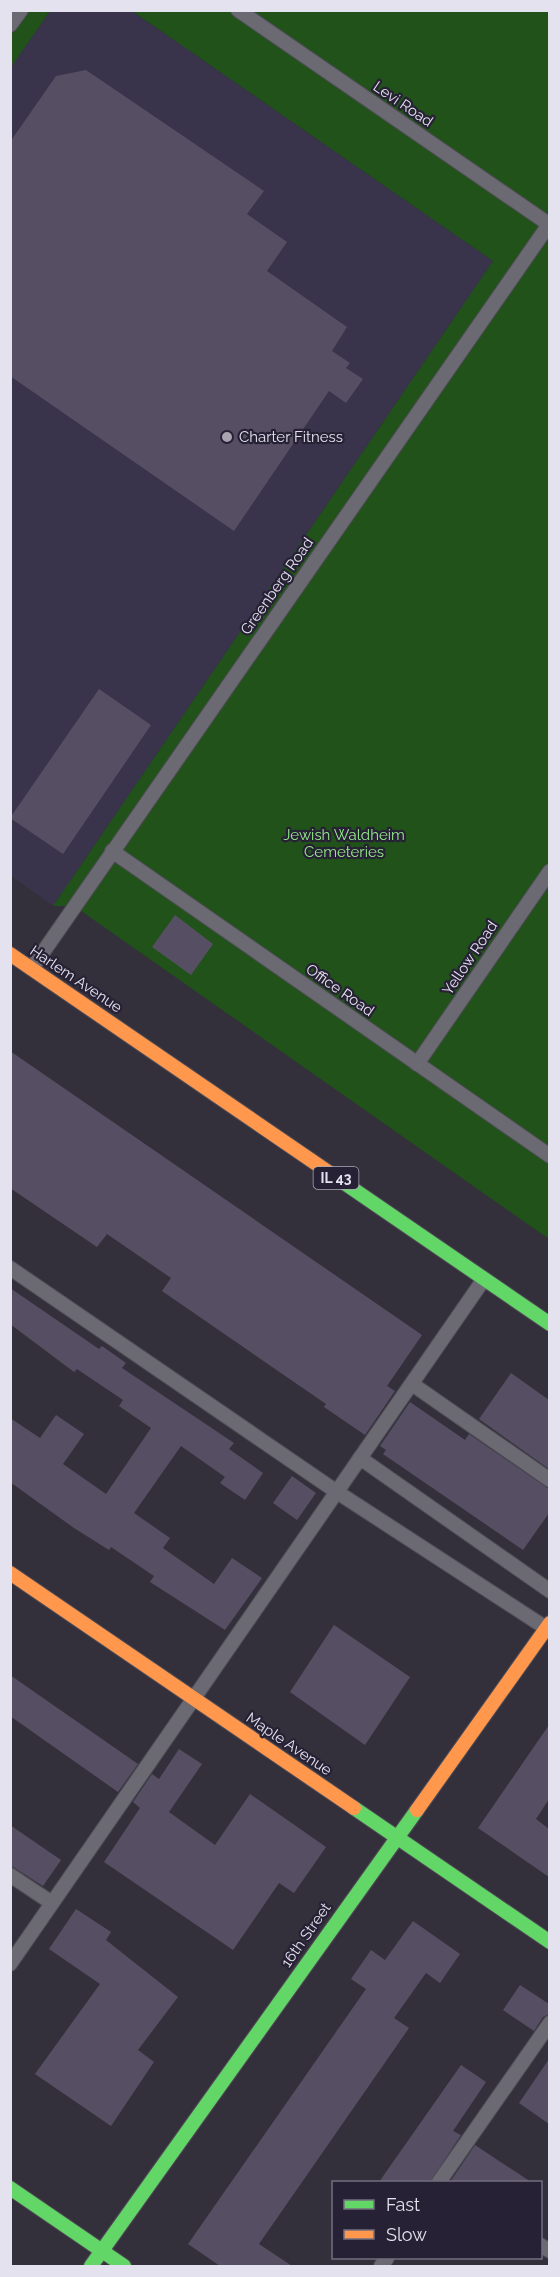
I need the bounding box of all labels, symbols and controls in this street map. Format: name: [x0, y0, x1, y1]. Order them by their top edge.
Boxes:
street label: Levi Road: [370, 77, 436, 131]
place label: Charter Fitness: [239, 428, 343, 446]
marker: Charter Fitness: [220, 430, 234, 444]
street label: Greenberg Road: [237, 534, 317, 638]
park label: Jewish Waldheim Cemeteries: [283, 826, 405, 861]
street label: Yellow Road: [439, 917, 501, 999]
street label: Harlem Avenue: [27, 942, 126, 1017]
street label: Office Road: [302, 960, 378, 1020]
road number: IL 43: [314, 1167, 358, 1189]
street label: Maple Avenue: [243, 1709, 335, 1779]
street label: 16th Street: [277, 1899, 335, 1971]
legend: [332, 2181, 542, 2259]
text: Fast: [386, 2194, 420, 2215]
text: Slow: [386, 2224, 427, 2245]

